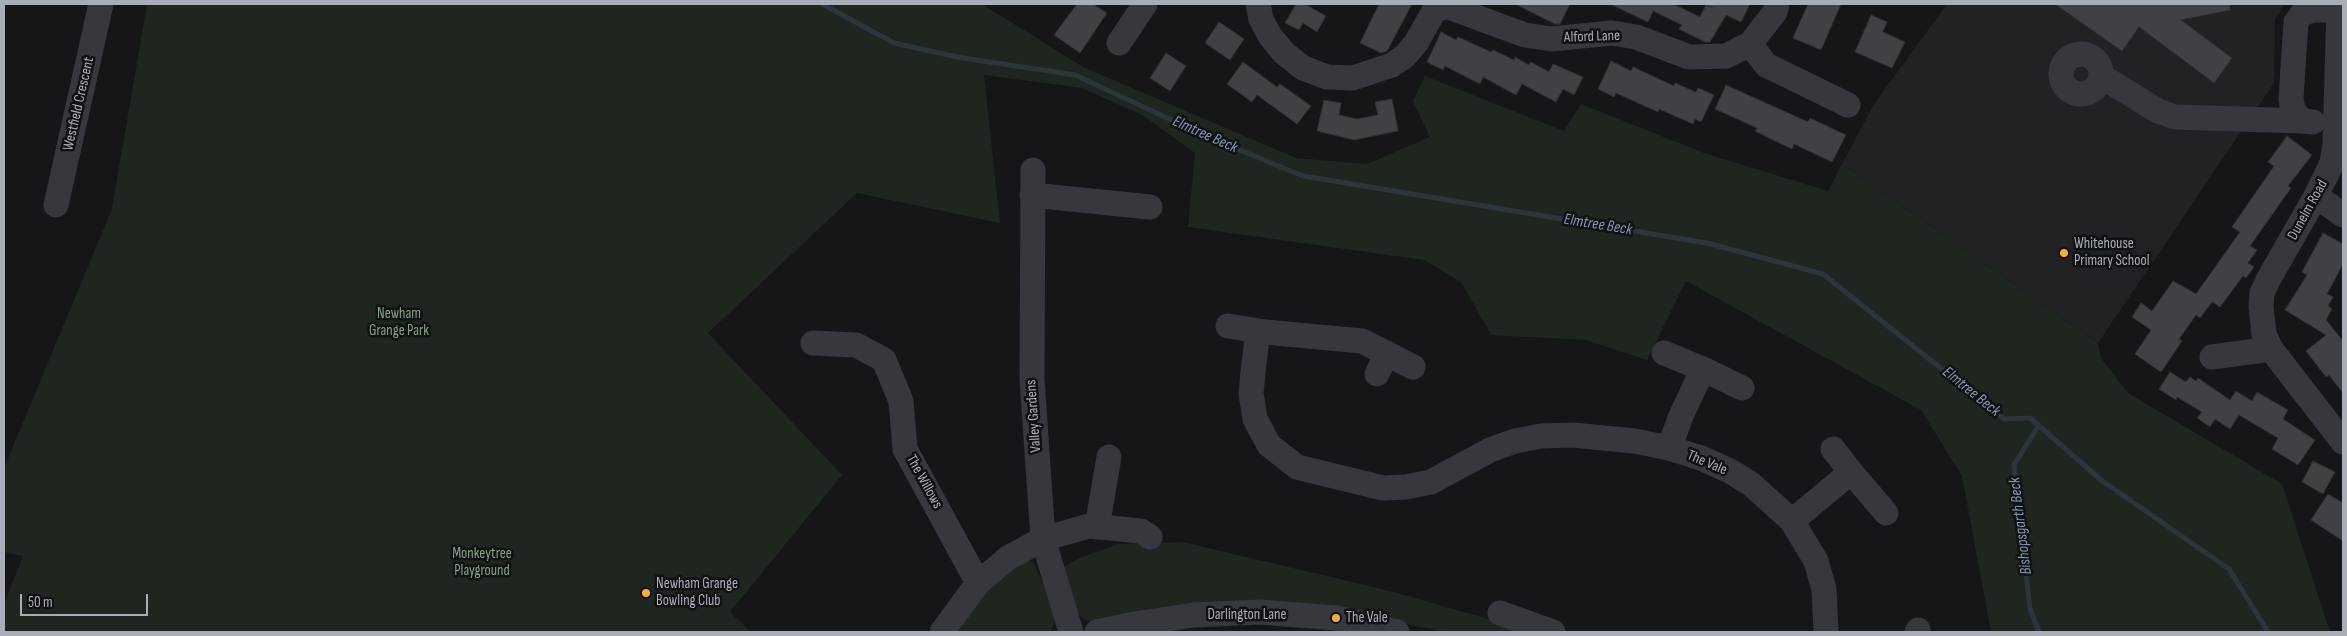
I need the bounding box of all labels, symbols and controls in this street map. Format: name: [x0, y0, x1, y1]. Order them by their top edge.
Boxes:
street label: Alford Lane: [1564, 27, 1620, 47]
street label: Westfield Crescent: [60, 56, 98, 152]
water label: Elmtree Beck: [1170, 112, 1240, 158]
street label: Dunelm Road: [2284, 177, 2332, 243]
water label: Elmtree Beck: [1562, 210, 1634, 240]
place label: Whitehouse Primary School: [2074, 235, 2150, 270]
marker: Whitehouse Primary School: [2058, 247, 2070, 259]
park label: Newham Grange Park: [369, 305, 429, 340]
water label: Elmtree Beck: [1938, 363, 2004, 421]
street label: Valley Gardens: [1022, 379, 1046, 453]
street label: The Vale: [1684, 447, 1730, 479]
street label: The Willows: [902, 452, 946, 512]
water label: Bishopsgarth Beck: [2006, 476, 2036, 576]
park label: Monkeytree Playground: [452, 545, 512, 580]
place label: Newham Grange Bowling Club: [656, 575, 738, 610]
scale bar: [22, 584, 150, 616]
marker: Newham Grange Bowling Club: [640, 587, 652, 599]
text: 50 m: [28, 593, 53, 612]
street label: Darlington Lane: [1208, 606, 1286, 624]
place label: The Vale: [1346, 609, 1388, 627]
marker: The Vale: [1330, 612, 1342, 624]

